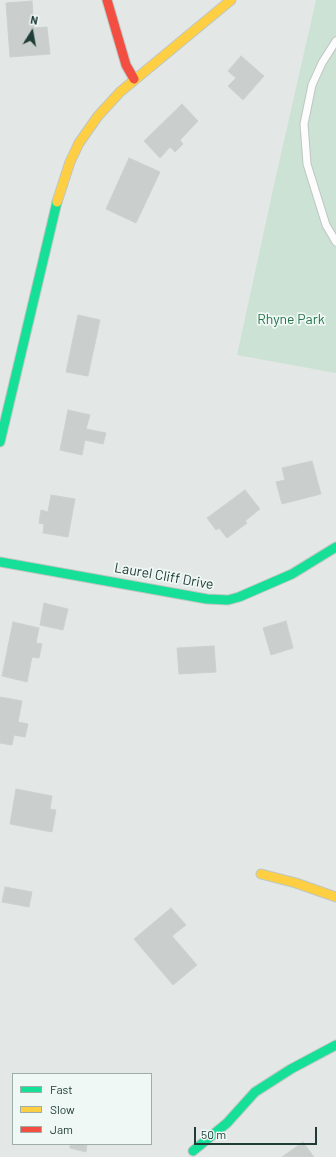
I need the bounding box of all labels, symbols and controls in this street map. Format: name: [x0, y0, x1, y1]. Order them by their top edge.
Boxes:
north arrow: [12, 12, 52, 52]
text: N: [30, 13, 39, 27]
park label: Rhyne Park: [257, 311, 325, 327]
street label: Laurel Cliff Drive: [113, 559, 215, 593]
legend: [12, 1073, 152, 1145]
text: Fast: [50, 1082, 73, 1096]
text: Slow: [50, 1102, 75, 1116]
scale bar: [196, 1119, 319, 1145]
text: Jam: [50, 1122, 73, 1136]
text: 50 m: [201, 1127, 226, 1141]

